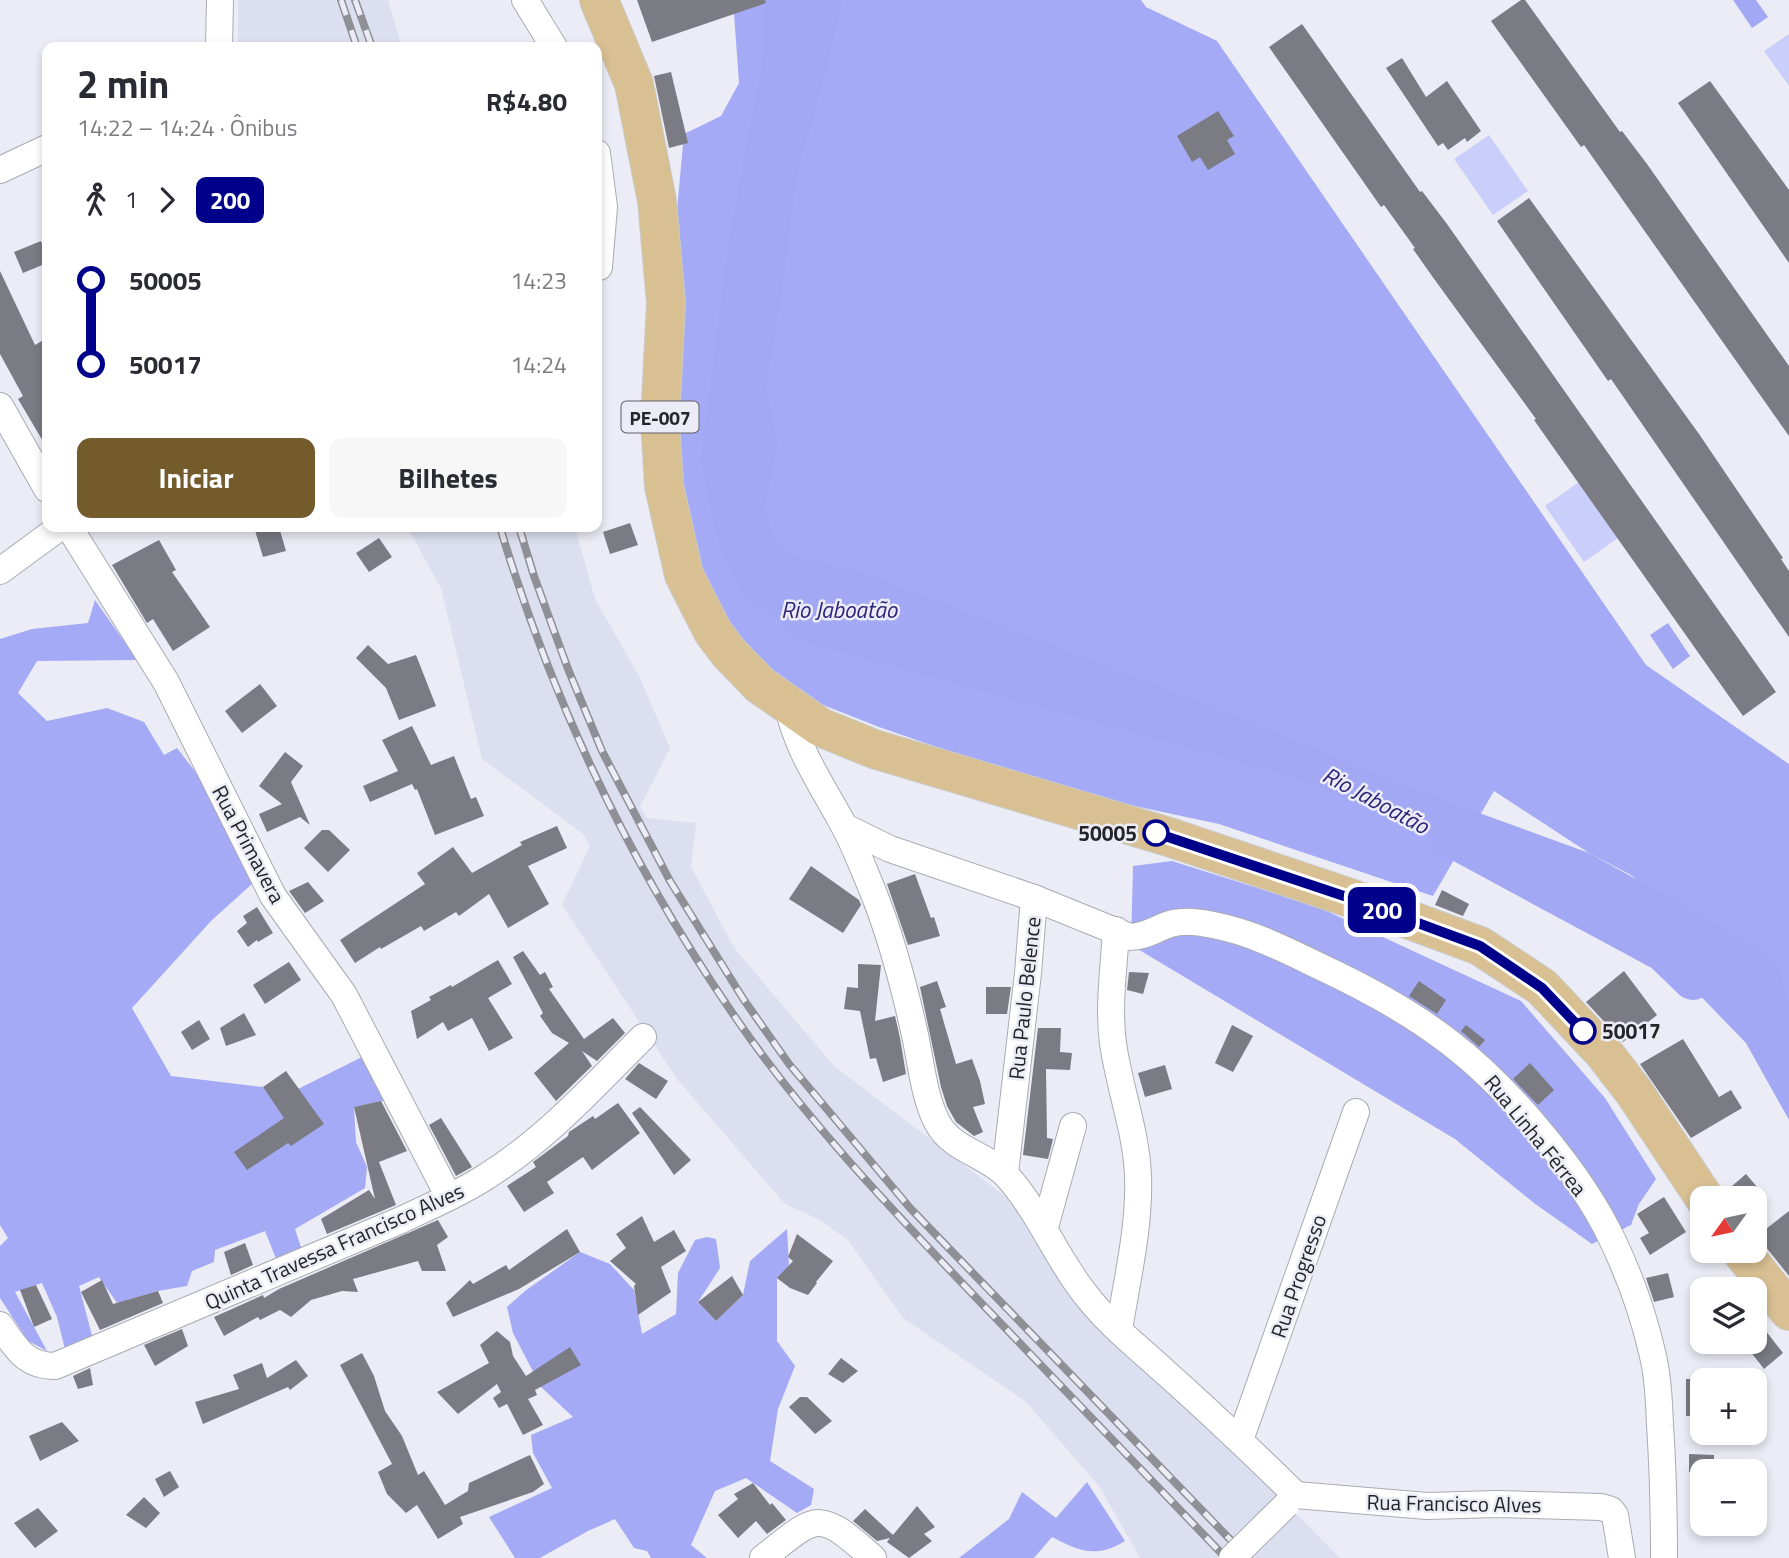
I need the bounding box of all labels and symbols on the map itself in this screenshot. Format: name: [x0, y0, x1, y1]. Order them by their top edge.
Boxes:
road number: PE-007: [622, 402, 698, 432]
water label: Rio Jaboatão: [781, 592, 898, 627]
water label: Rio Jaboatão: [1317, 757, 1436, 843]
street label: Rua Primavera: [204, 779, 294, 909]
place label: 50005: [1078, 817, 1137, 849]
marker: 50005: [1143, 820, 1169, 846]
line badge: 200: [1342, 887, 1422, 933]
street label: Rua Paulo Belence: [1000, 915, 1048, 1081]
place label: 50017: [1602, 1015, 1661, 1047]
marker: 50017: [1570, 1018, 1596, 1044]
street label: Rua Linha Férrea: [1477, 1067, 1595, 1203]
street label: Quinta Travessa Francisco Alves: [199, 1174, 469, 1318]
north arrow: [1690, 1186, 1768, 1264]
street label: Rua Progresso: [1262, 1210, 1334, 1342]
street label: Rua Francisco Alves: [1366, 1485, 1542, 1521]

